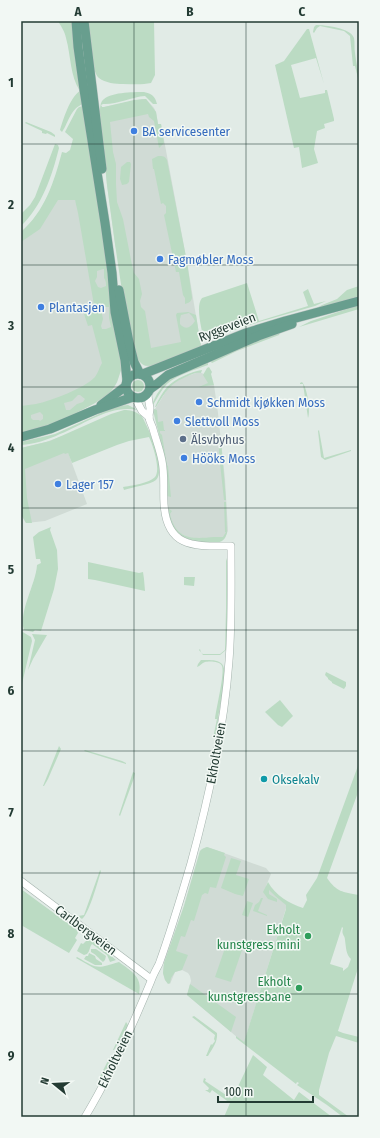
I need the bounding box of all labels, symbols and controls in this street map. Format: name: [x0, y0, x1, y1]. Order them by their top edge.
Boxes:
text: A: [73, 4, 82, 19]
text: B: [186, 4, 194, 19]
text: C: [299, 4, 306, 19]
text: 1: [8, 75, 14, 90]
place label: BA servicesenter: [142, 124, 231, 139]
marker: BA servicesenter: [129, 126, 139, 136]
text: 2: [7, 197, 14, 212]
place label: Fagmøbler Moss: [168, 252, 254, 267]
marker: Fagmøbler Moss: [155, 254, 165, 264]
place label: Plantasjen: [49, 300, 105, 315]
marker: Plantasjen: [36, 302, 46, 312]
street label: Ryggeveien: [196, 309, 258, 345]
text: 3: [7, 318, 14, 333]
place label: Schmidt kjøkken Moss: [207, 395, 325, 410]
marker: Schmidt kjøkken Moss: [194, 397, 204, 407]
place label: Slettvoll Moss: [185, 414, 260, 429]
marker: Slettvoll Moss: [172, 416, 182, 426]
place label: Älsvbyhus: [191, 432, 245, 447]
marker: Älsvbyhus: [178, 434, 188, 444]
text: 4: [8, 440, 15, 455]
place label: Hööks Moss: [192, 451, 256, 466]
marker: Hööks Moss: [179, 453, 189, 463]
place label: Lager 157: [66, 477, 114, 492]
marker: Lager 157: [53, 479, 63, 489]
text: 5: [8, 562, 14, 577]
text: 6: [8, 683, 15, 698]
street label: Ekholtveien: [203, 721, 229, 785]
place label: Oksekalv: [272, 772, 320, 787]
marker: Oksekalv: [259, 774, 269, 784]
text: 7: [8, 805, 14, 820]
street label: Carlbergveien: [52, 902, 120, 958]
place label: Ekholt kunstgress mini: [217, 922, 301, 952]
text: 8: [8, 926, 15, 941]
marker: Ekholt kunstgress mini: [303, 931, 313, 941]
place label: Ekholt kunstgressbane: [208, 974, 292, 1004]
marker: Ekholt kunstgressbane: [294, 983, 304, 993]
street label: Ekholtveien: [95, 1028, 135, 1090]
text: 9: [8, 1048, 15, 1063]
north arrow: [34, 1064, 74, 1104]
text: N: [38, 1076, 52, 1086]
scale bar: [218, 1078, 313, 1104]
text: 100 m: [224, 1085, 253, 1099]

